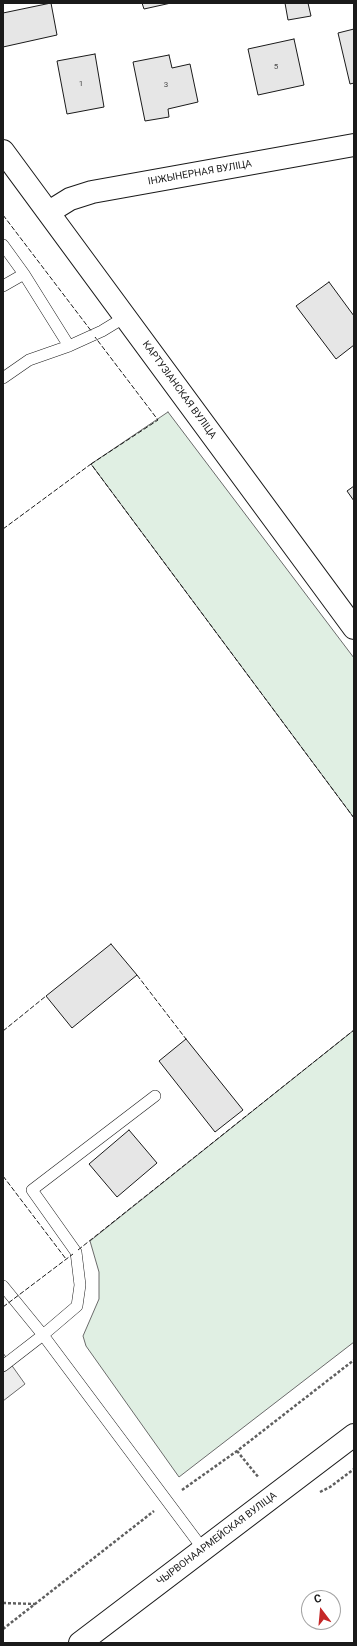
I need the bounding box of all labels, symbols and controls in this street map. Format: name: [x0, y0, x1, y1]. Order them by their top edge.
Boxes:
house number: 5: [274, 62, 278, 72]
house number: 1: [79, 79, 83, 89]
house number: 3: [164, 80, 168, 90]
street label: ІНЖЫНЕРНАЯ ВУЛІЦА: [147, 158, 253, 188]
street label: КАРТУЗІАНСКАЯ ВУЛІЦА: [139, 339, 219, 441]
street label: ЧЫРВОНААРМЕЙСКАЯ ВУЛІЦА: [155, 1490, 279, 1588]
north arrow: [301, 1590, 341, 1630]
text: С: [313, 1592, 323, 1606]

